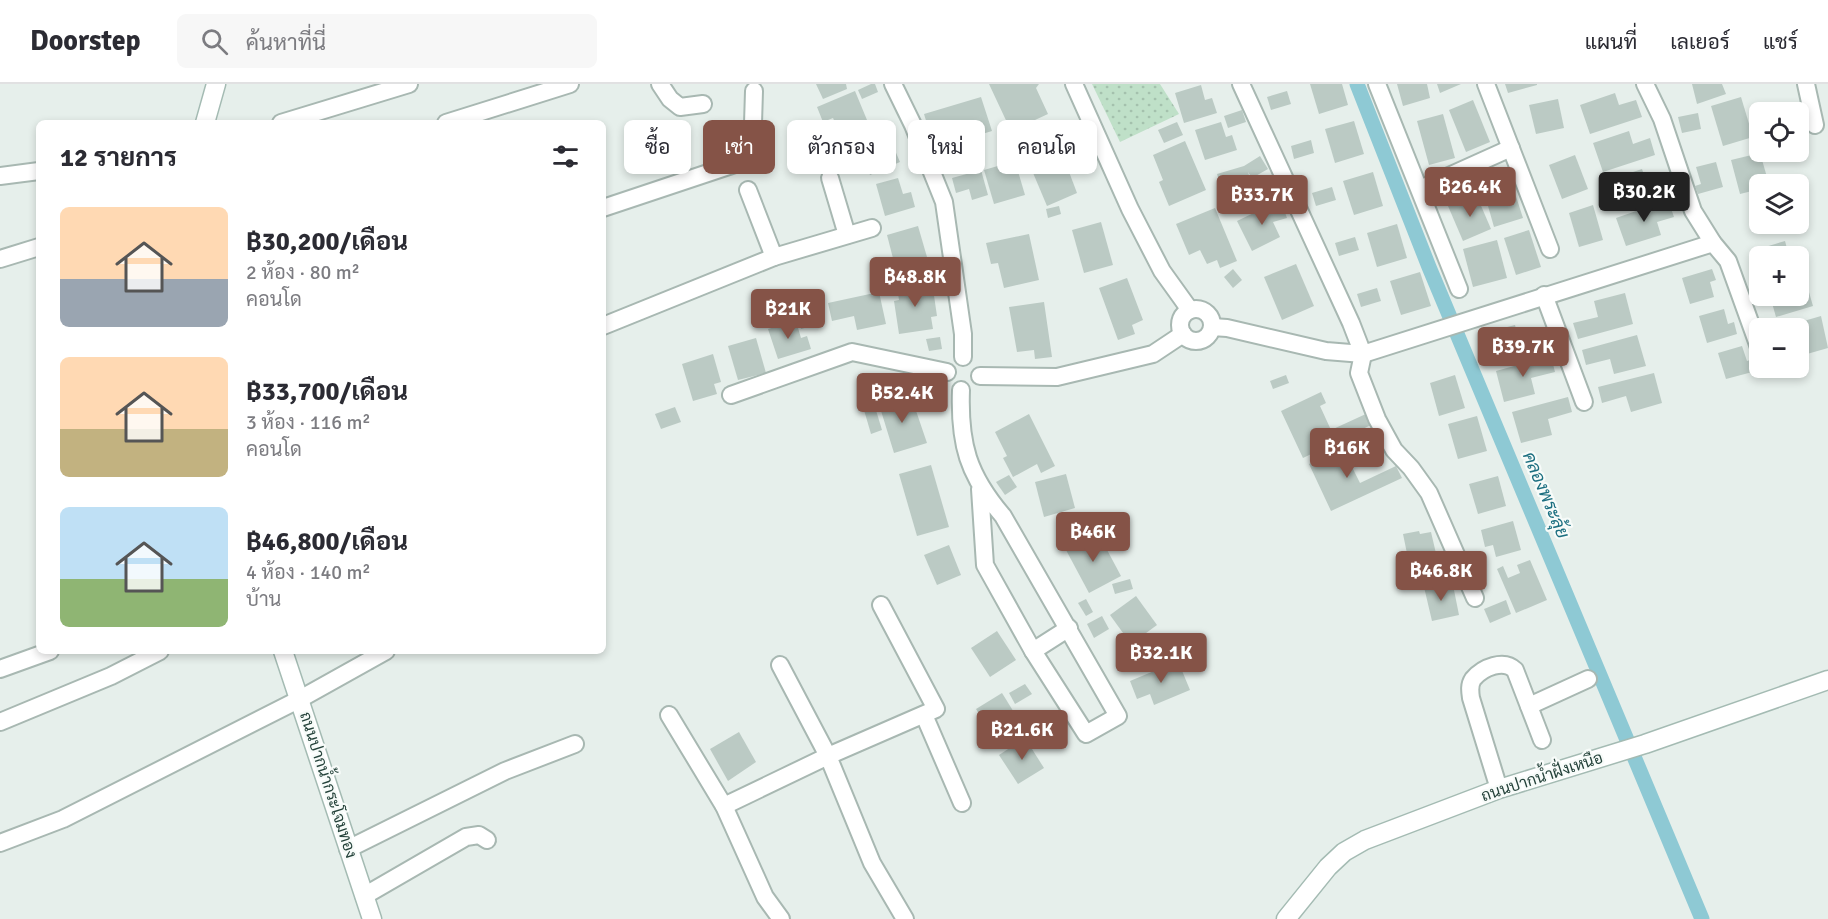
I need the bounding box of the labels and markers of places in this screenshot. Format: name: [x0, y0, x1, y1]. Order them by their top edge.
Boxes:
pin: ฿26.4K: [1421, 167, 1519, 218]
pin: ฿30.2K: [1595, 172, 1693, 223]
pin: ฿33.7K: [1213, 175, 1311, 226]
pin: ฿48.8K: [866, 257, 964, 308]
pin: ฿21K: [752, 289, 824, 340]
pin: ฿39.7K: [1474, 327, 1572, 378]
pin: ฿52.4K: [853, 373, 951, 424]
pin: ฿16K: [1311, 428, 1383, 479]
pin: ฿46K: [1057, 512, 1129, 563]
pin: ฿46.8K: [1392, 551, 1490, 602]
pin: ฿32.1K: [1112, 633, 1210, 684]
pin: ฿21.6K: [973, 710, 1071, 761]

